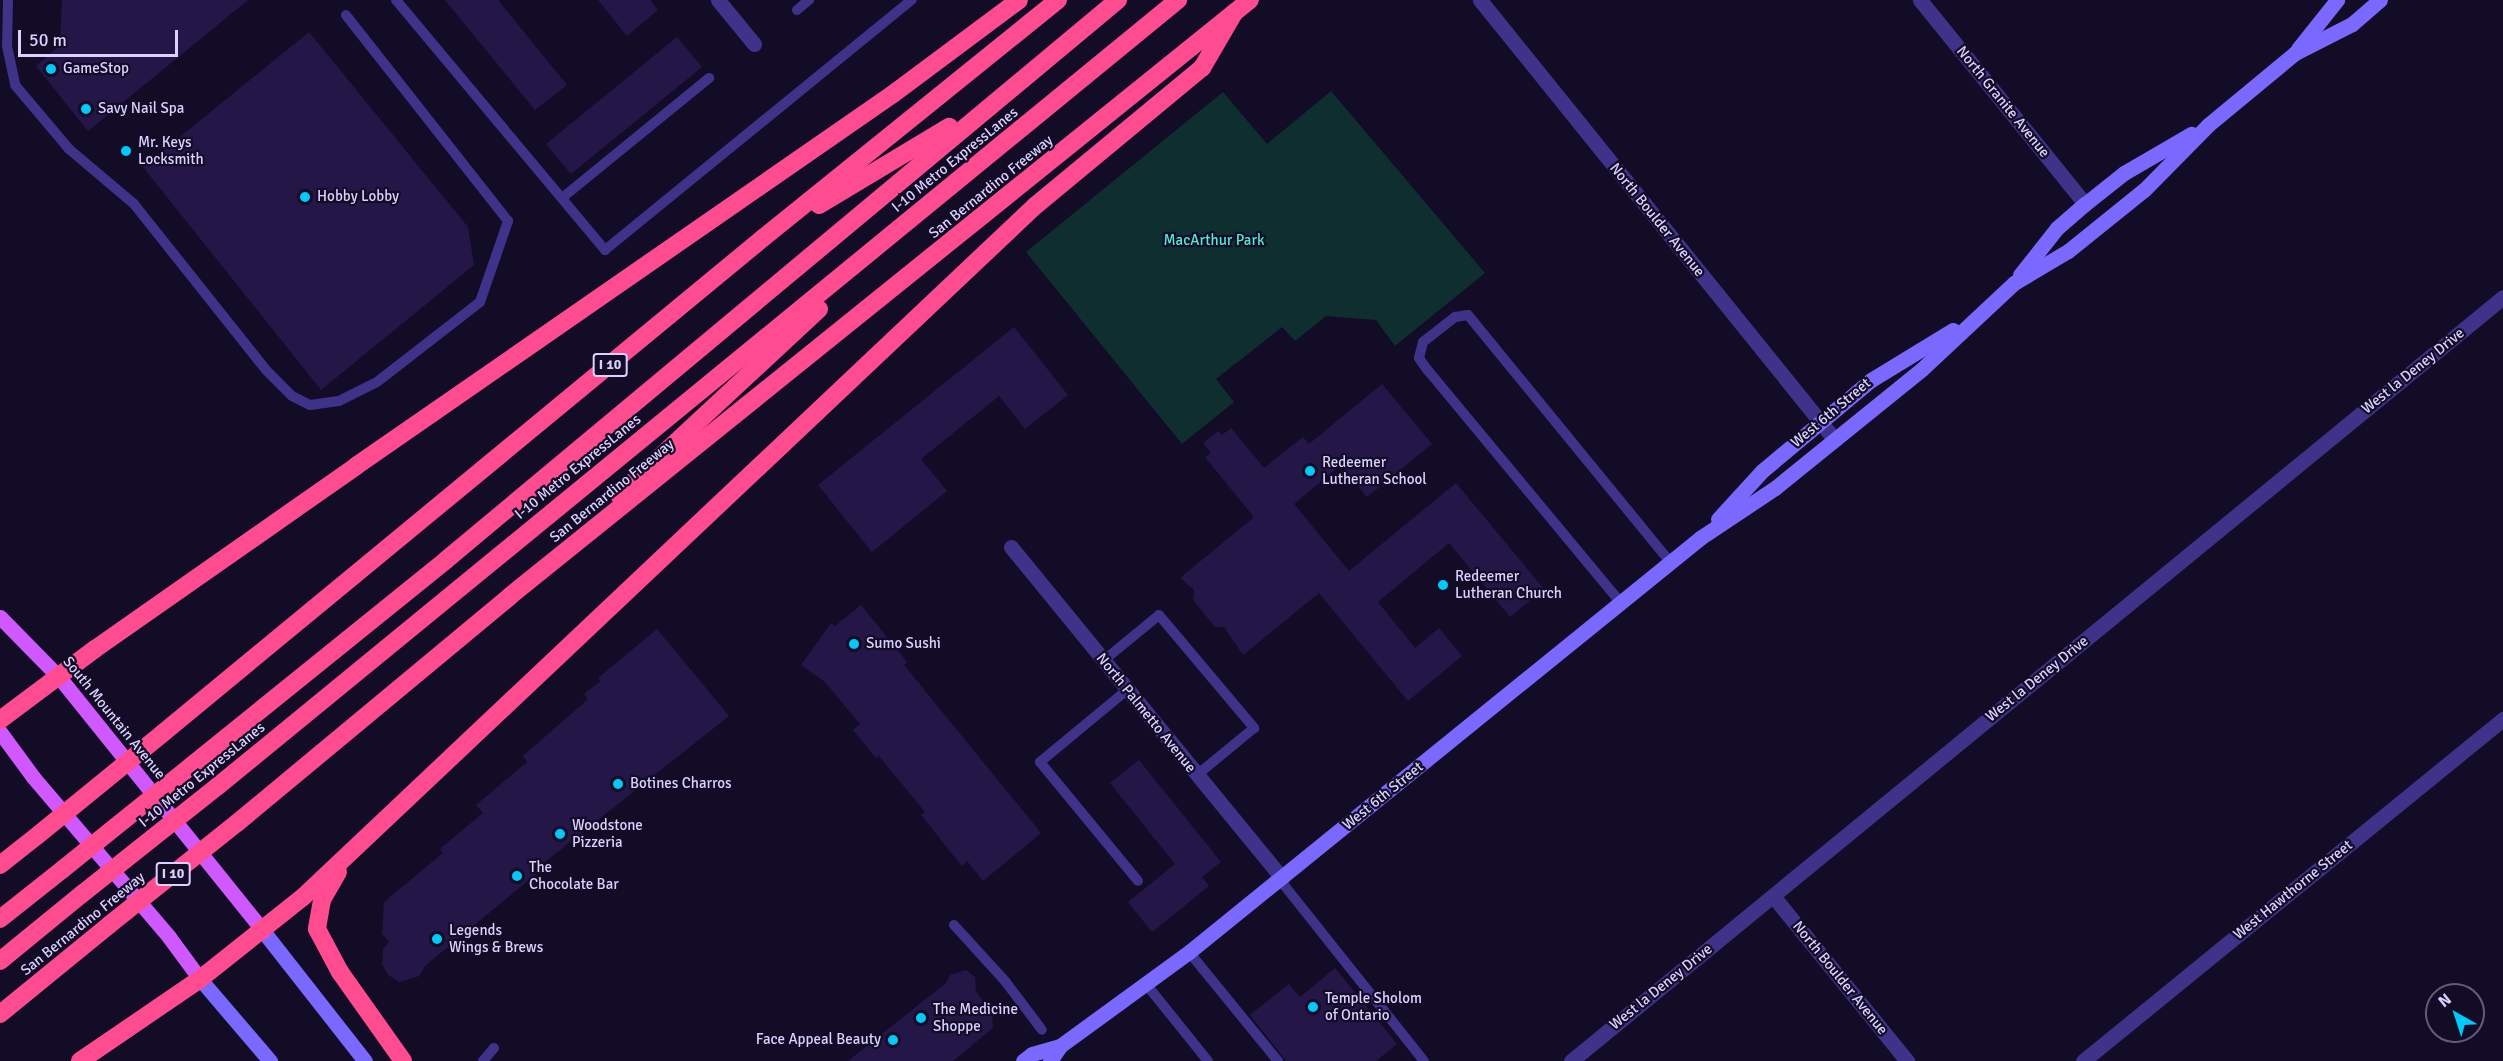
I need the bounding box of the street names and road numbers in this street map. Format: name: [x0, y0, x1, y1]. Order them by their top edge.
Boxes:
street label: North Granite Avenue: [1953, 43, 2053, 161]
street label: I-10 Metro ExpressLanes: [888, 104, 1022, 216]
street label: San Bernardino Freeway: [925, 131, 1057, 243]
street label: North Boulder Avenue: [1606, 159, 1708, 281]
street label: West la Deney Drive: [2358, 324, 2468, 418]
road number: I 10: [592, 354, 628, 376]
street label: West 6th Street: [1787, 374, 1875, 452]
street label: I-10 Metro ExpressLanes: [511, 411, 645, 523]
street label: San Bernardino Freeway: [546, 435, 678, 547]
street label: West la Deney Drive: [1982, 632, 2092, 726]
street label: North Palmetto Avenue: [1092, 650, 1200, 776]
street label: South Mountain Avenue: [59, 653, 169, 783]
street label: I-10 Metro ExpressLanes: [135, 719, 269, 831]
street label: West 6th Street: [1339, 758, 1427, 834]
street label: West Hawthorne Street: [2230, 836, 2356, 944]
road number: I 10: [155, 863, 191, 885]
street label: San Bernardino Freeway: [17, 868, 149, 980]
street label: North Boulder Avenue: [1789, 917, 1891, 1039]
street label: West la Deney Drive: [1606, 940, 1716, 1034]

